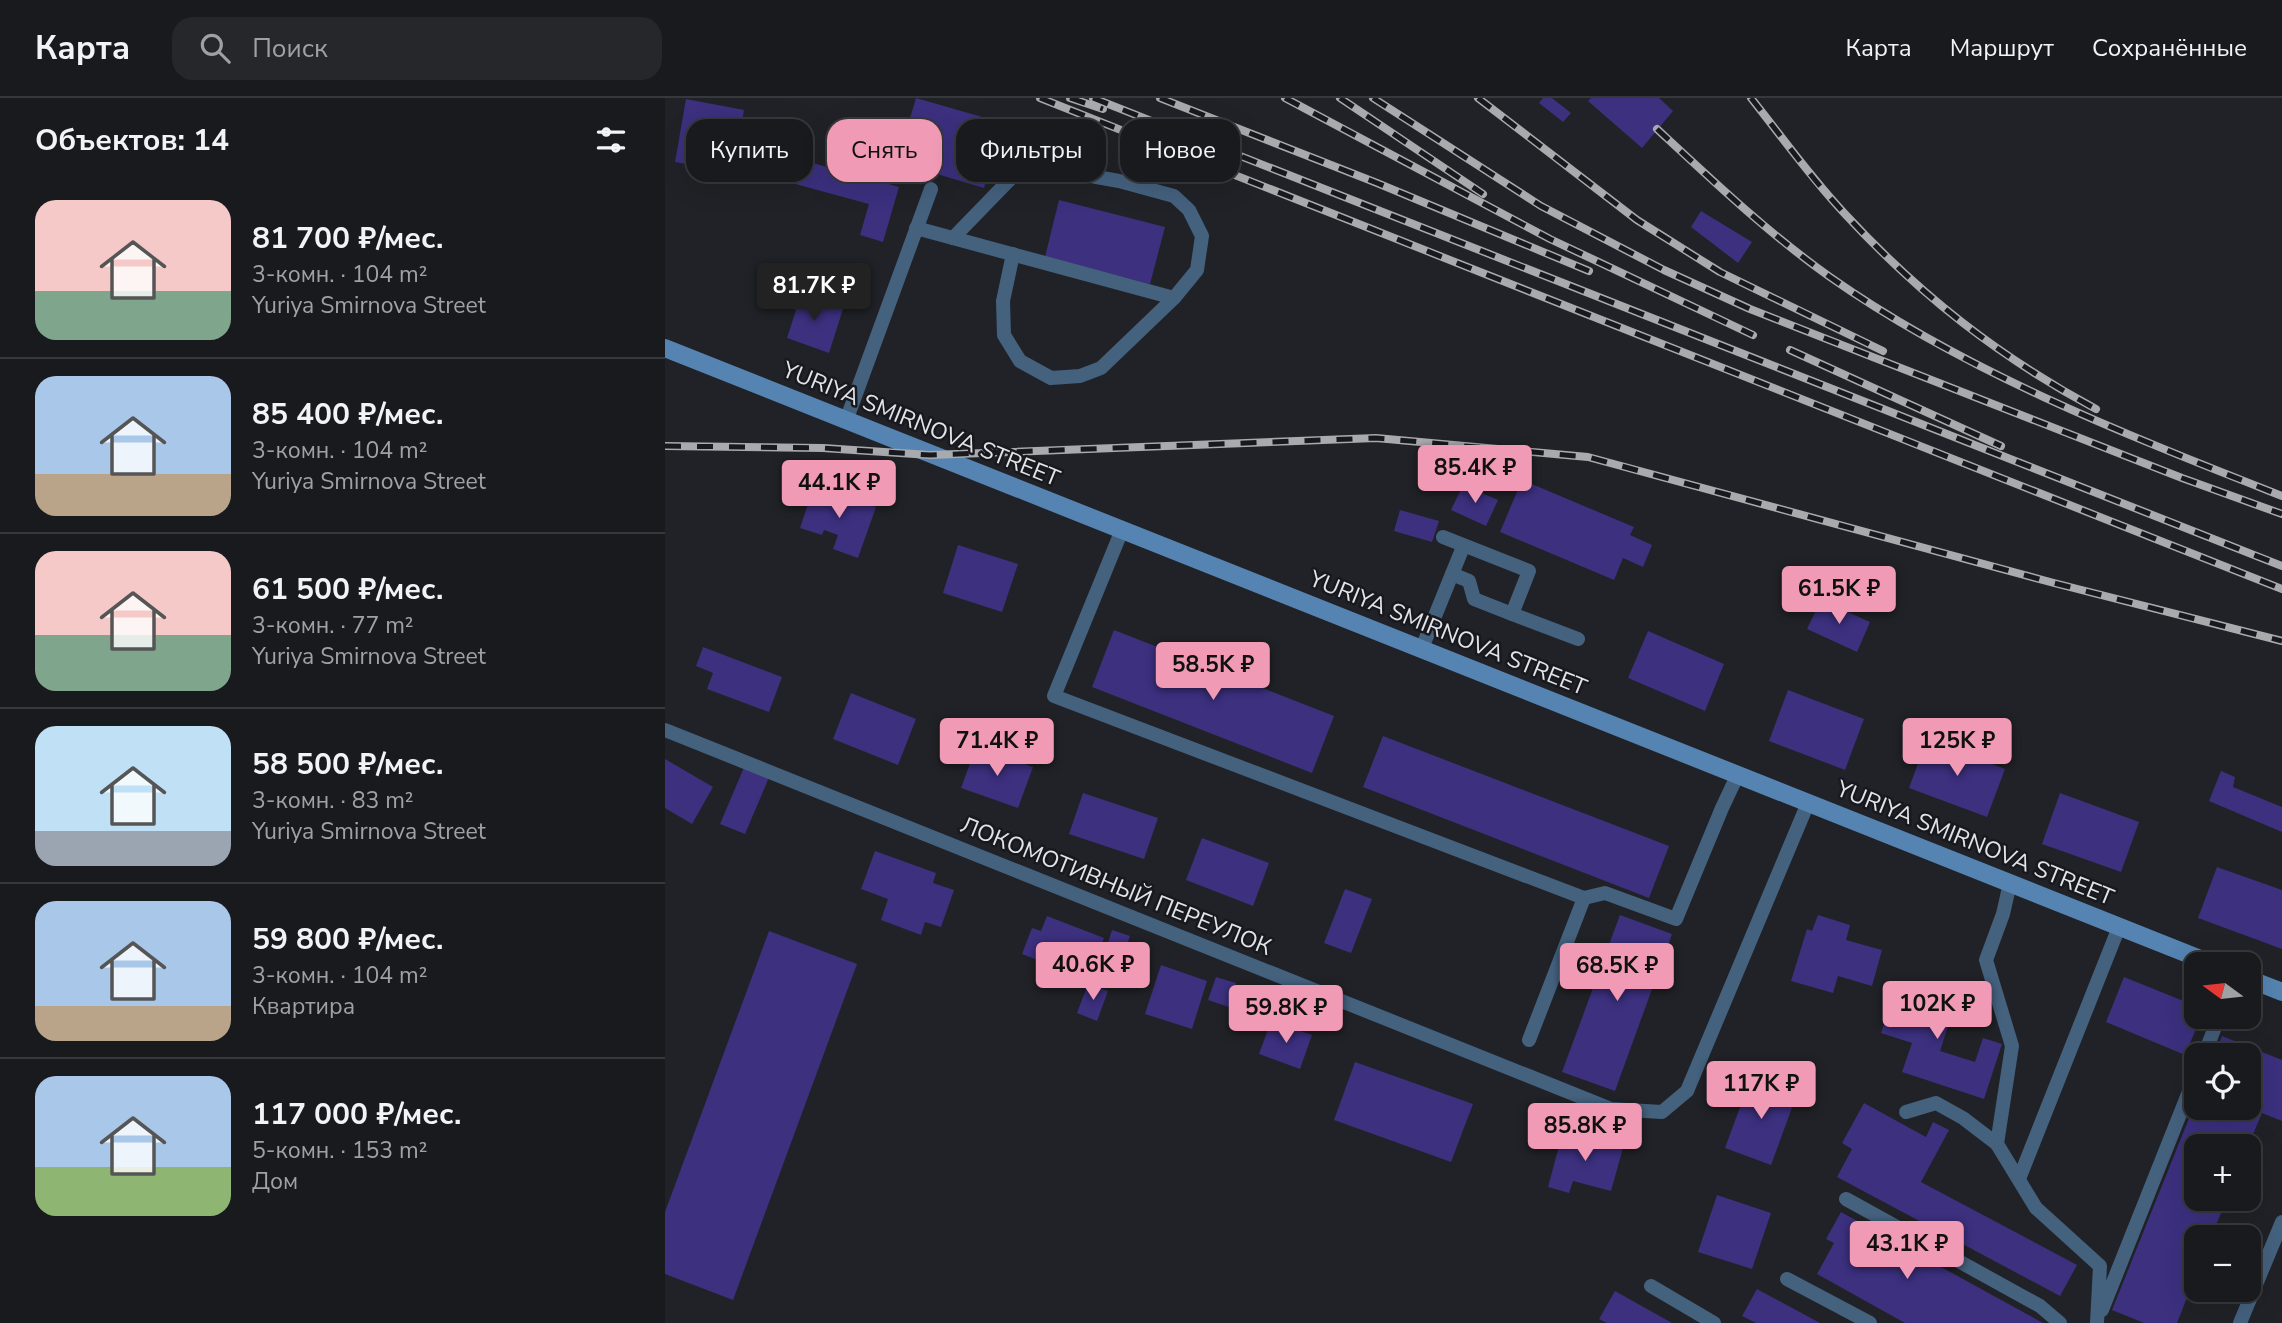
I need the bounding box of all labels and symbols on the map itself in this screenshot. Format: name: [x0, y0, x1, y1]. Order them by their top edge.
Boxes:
pin: 81.7K ₽: [749, 264, 879, 323]
street label: YURIYA SMIRNOVA STREET: [777, 354, 1064, 494]
pin: 85.4K ₽: [1410, 446, 1540, 505]
pin: 44.1K ₽: [774, 460, 904, 520]
street label: YURIYA SMIRNOVA STREET: [1304, 563, 1591, 703]
pin: 61.5K ₽: [1774, 566, 1904, 626]
pin: 58.5K ₽: [1148, 642, 1278, 702]
pin: 71.4K ₽: [932, 718, 1062, 778]
pin: 125K ₽: [1900, 718, 2014, 778]
street label: YURIYA SMIRNOVA STREET: [1831, 773, 2118, 913]
street label: ЛОКОМОТИВНЫЙ ПЕРЕУЛОК: [956, 809, 1276, 963]
pin: 40.6K ₽: [1028, 942, 1158, 1002]
pin: 68.5K ₽: [1552, 944, 1682, 1003]
north arrow: [2184, 952, 2261, 1029]
pin: 102K ₽: [1880, 982, 1994, 1041]
pin: 59.8K ₽: [1221, 986, 1351, 1045]
pin: 117K ₽: [1704, 1062, 1818, 1121]
pin: 85.8K ₽: [1520, 1104, 1650, 1163]
pin: 43.1K ₽: [1842, 1222, 1972, 1281]

